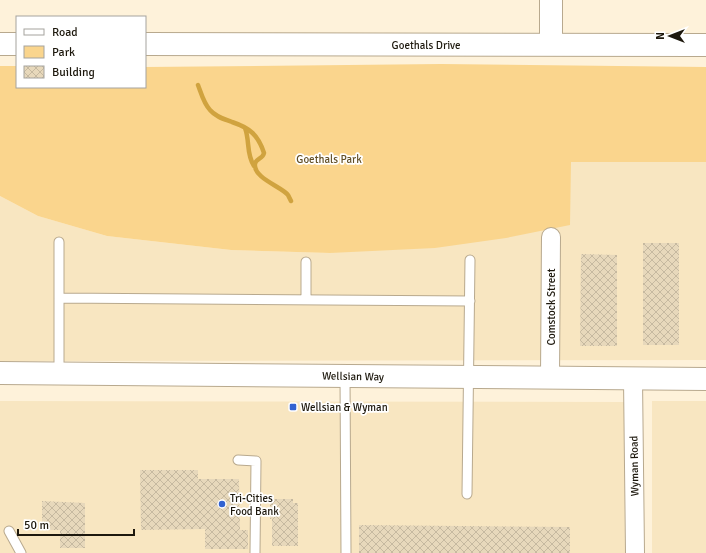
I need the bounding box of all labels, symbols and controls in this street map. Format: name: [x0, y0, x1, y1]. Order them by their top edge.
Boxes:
legend: [16, 16, 146, 88]
north arrow: [650, 16, 690, 56]
text: Road: [52, 25, 78, 40]
text: N: [654, 32, 667, 40]
street label: Goethals Drive: [392, 39, 460, 52]
text: Park: [52, 45, 75, 60]
text: Building: [52, 65, 95, 80]
park label: Goethals Park: [296, 153, 362, 166]
street label: Comstock Street: [545, 268, 558, 346]
street label: Wellsian Way: [322, 369, 385, 384]
place label: Wellsian & Wyman: [301, 401, 388, 414]
marker: Wellsian & Wyman: [288, 402, 298, 412]
street label: Wyman Road: [627, 435, 642, 496]
place label: Tri-Cities Food Bank: [230, 492, 279, 518]
marker: Tri-Cities Food Bank: [217, 499, 227, 509]
scale bar: [18, 511, 134, 537]
text: 50 m: [24, 518, 49, 533]

